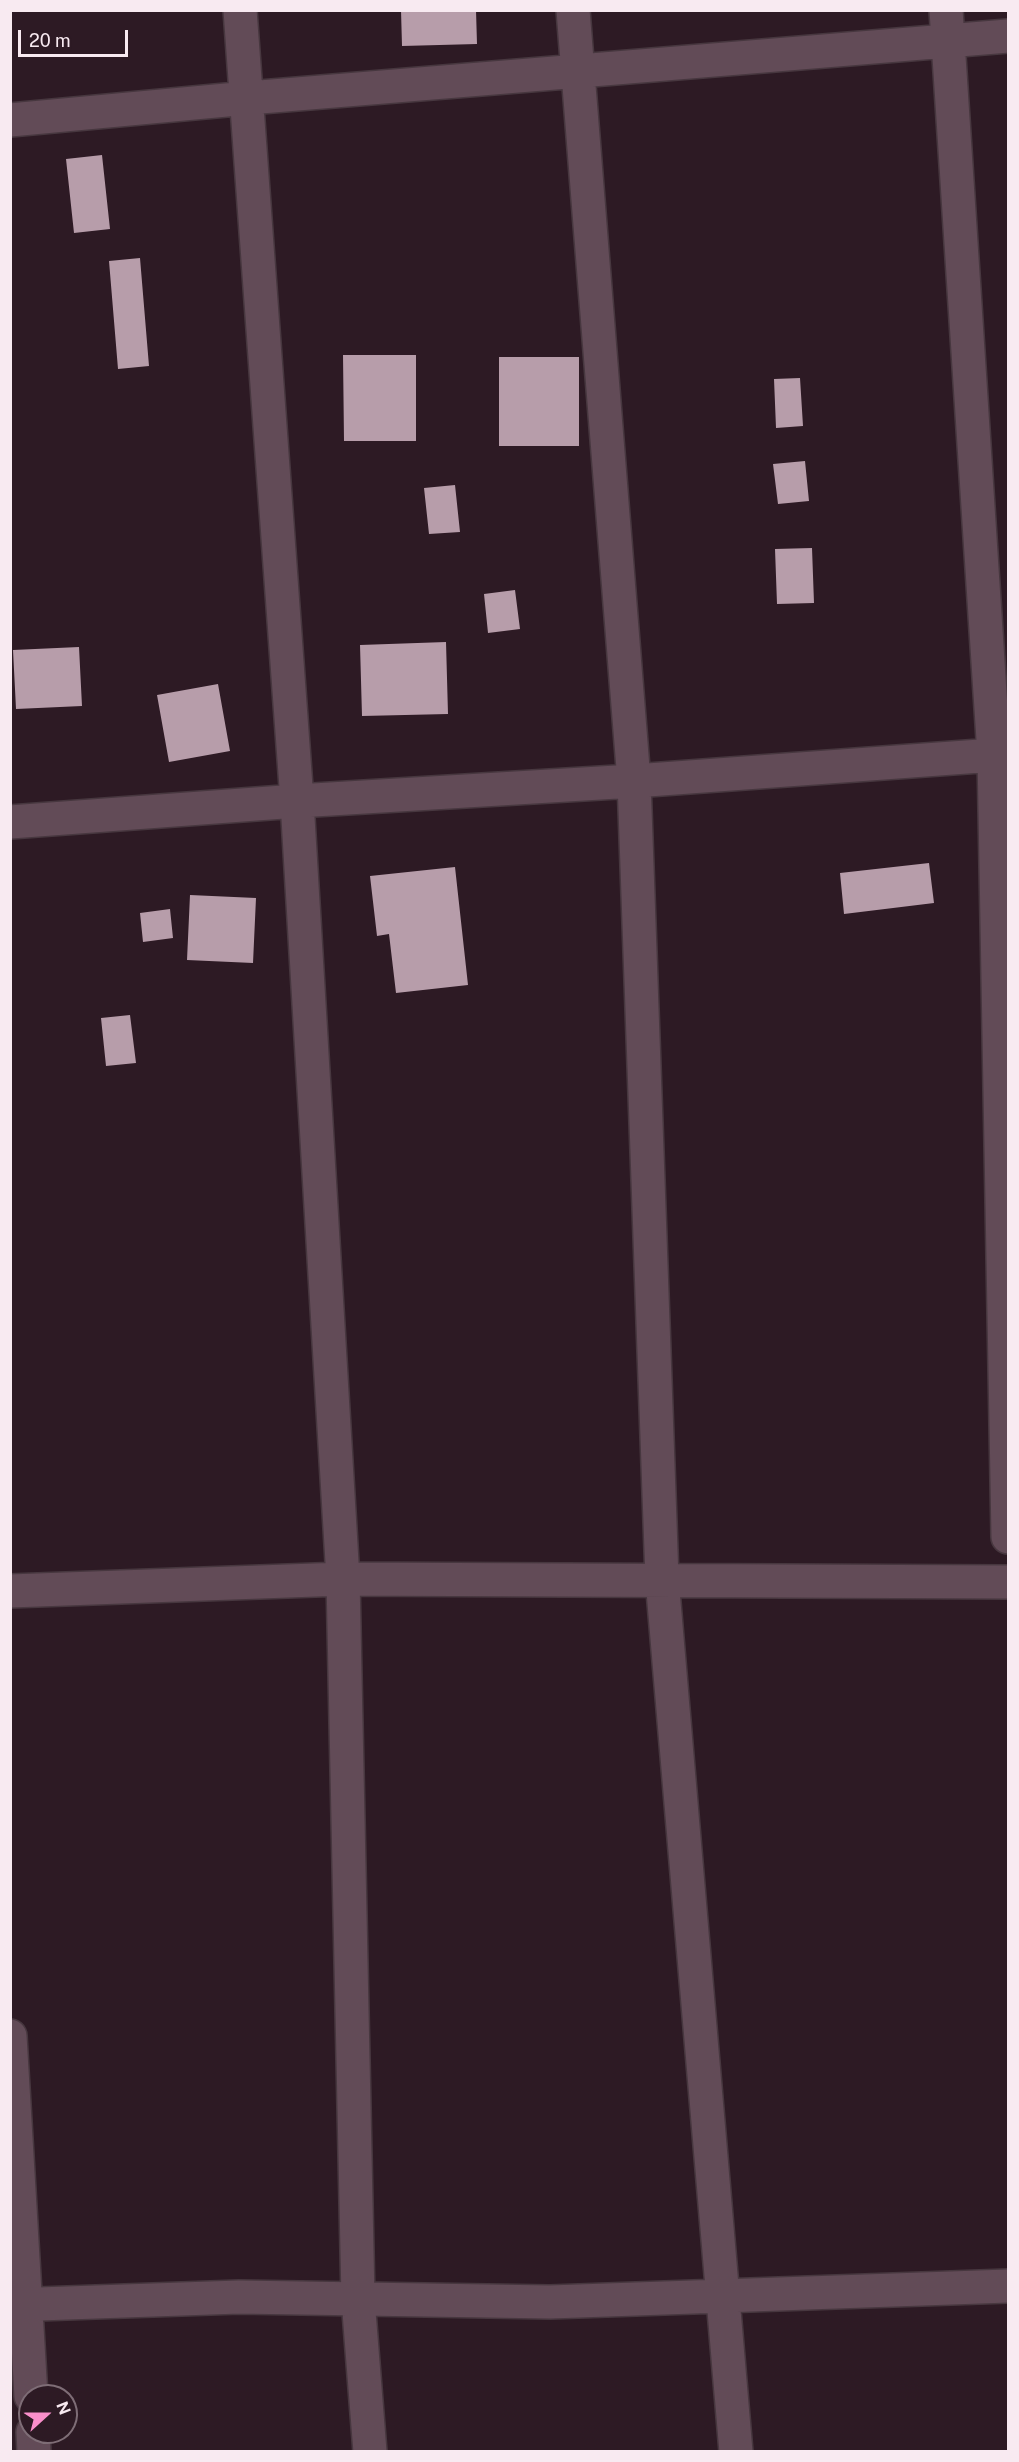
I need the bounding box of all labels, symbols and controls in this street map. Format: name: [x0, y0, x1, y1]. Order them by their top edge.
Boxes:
scale bar: [21, 18, 130, 56]
text: 20 m: [29, 30, 71, 51]
north arrow: [18, 2384, 78, 2444]
text: N: [52, 2399, 75, 2417]

